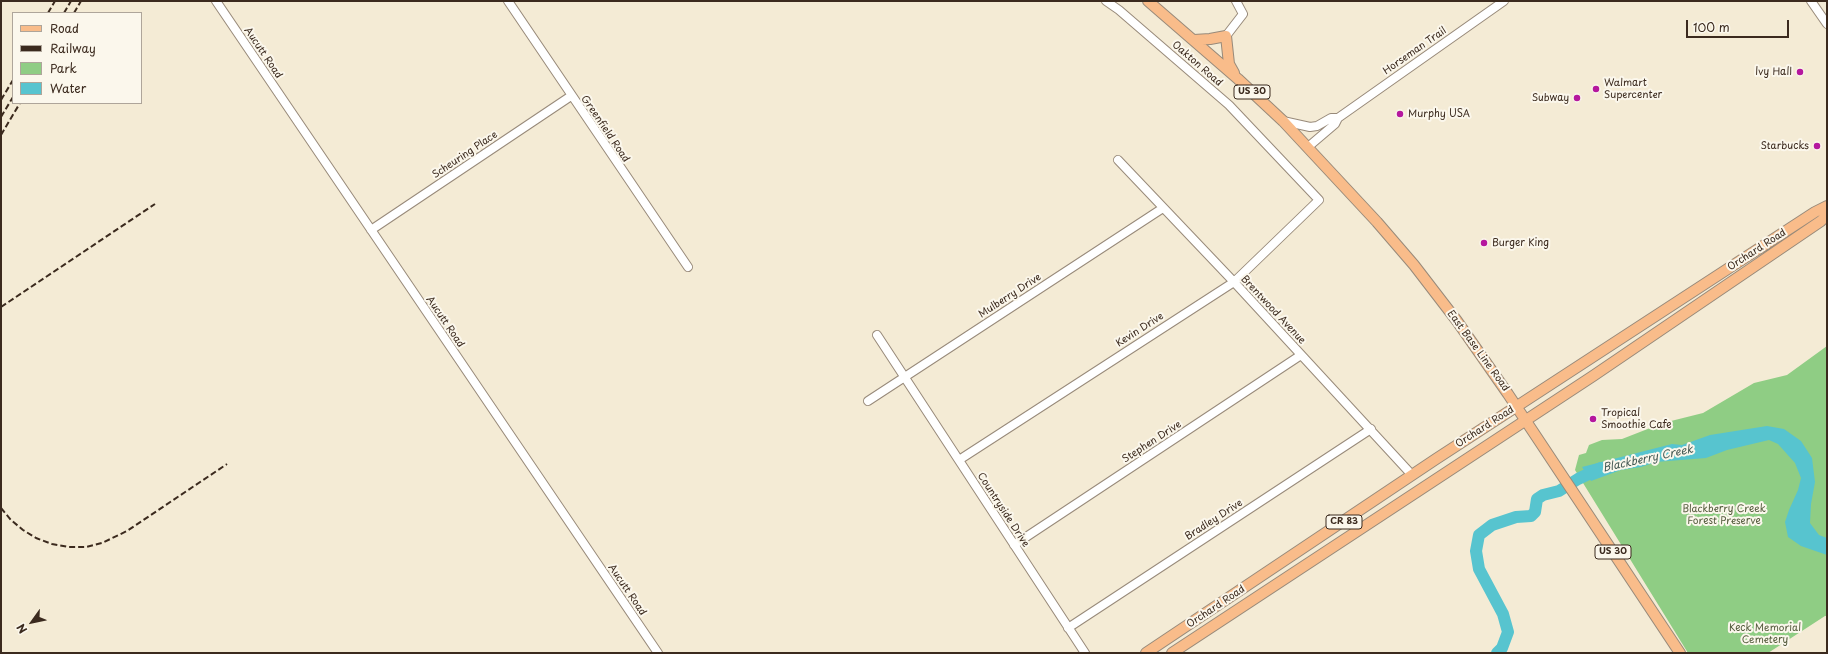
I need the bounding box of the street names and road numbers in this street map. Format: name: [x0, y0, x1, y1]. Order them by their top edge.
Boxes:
street label: Aucutt Road: [241, 25, 285, 81]
street label: Horseman Trail: [1381, 25, 1449, 77]
street label: Oakton Road: [1169, 39, 1225, 89]
road number: US 30: [1234, 85, 1270, 99]
street label: Greenfield Road: [578, 93, 632, 165]
street label: Scheuring Place: [430, 129, 500, 181]
street label: Orchard Road: [1725, 227, 1789, 273]
street label: Mulberry Drive: [976, 271, 1044, 321]
street label: Brentwood Avenue: [1238, 273, 1308, 347]
street label: Aucutt Road: [423, 294, 467, 350]
street label: East Base Line Road: [1444, 308, 1512, 394]
street label: Kevin Drive: [1114, 310, 1166, 350]
street label: Orchard Road: [1453, 404, 1517, 450]
street label: Stephen Drive: [1120, 419, 1184, 465]
street label: Countryside Drive: [975, 471, 1031, 549]
street label: Bradley Drive: [1183, 497, 1245, 543]
road number: CR 83: [1326, 515, 1362, 529]
road number: US 30: [1595, 545, 1631, 559]
street label: Aucutt Road: [605, 562, 649, 618]
street label: Orchard Road: [1185, 583, 1247, 631]

